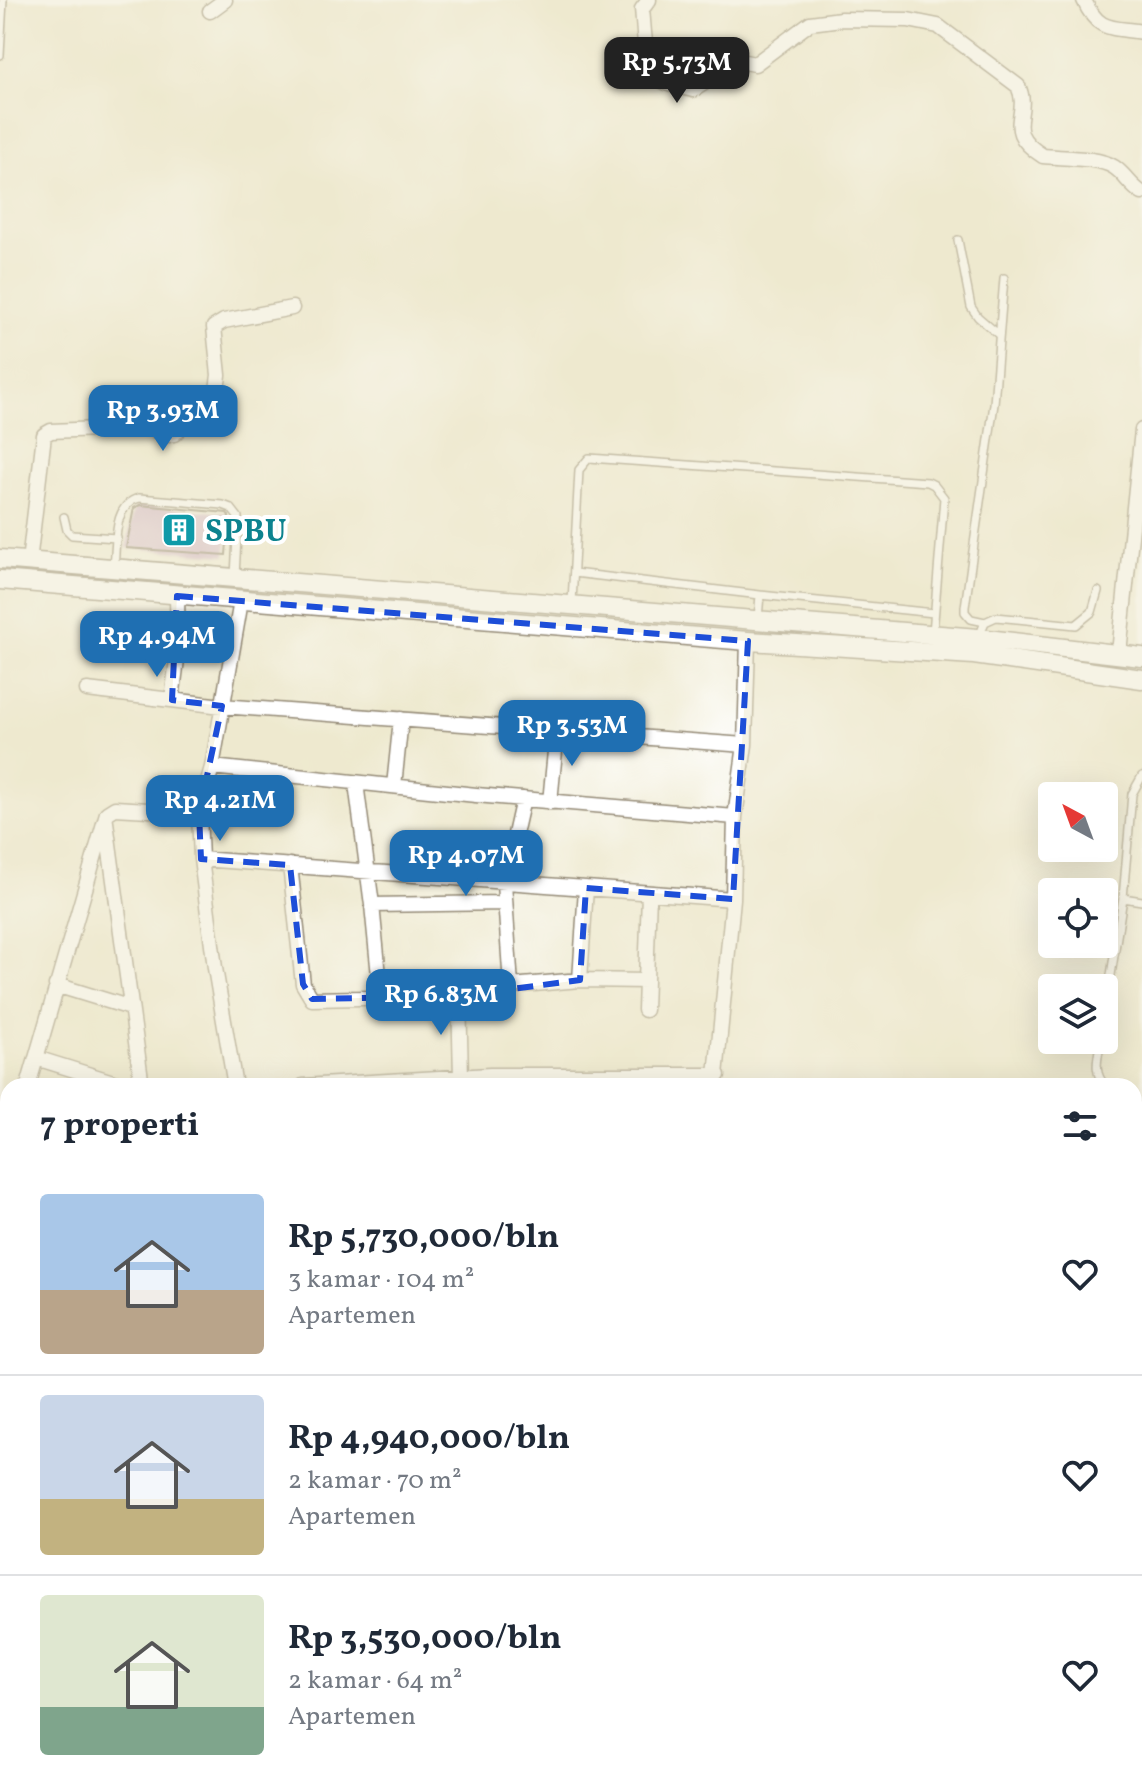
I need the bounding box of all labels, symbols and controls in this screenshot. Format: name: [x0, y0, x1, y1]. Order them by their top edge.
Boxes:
pin: Rp 5.73M: [594, 37, 760, 105]
text: Rp 5.73M: [622, 45, 732, 81]
pin: Rp 3.93M: [80, 385, 246, 453]
text: Rp 3.93M: [107, 393, 219, 429]
building icon: SPBU: [160, 511, 198, 549]
place label: SPBU: [205, 511, 287, 555]
pin: Rp 4.94M: [74, 611, 240, 679]
text: Rp 4.94M: [98, 619, 216, 655]
pin: Rp 3.53M: [489, 700, 655, 768]
text: Rp 3.53M: [516, 708, 628, 744]
pin: Rp 4.21M: [137, 775, 303, 843]
north arrow: [1038, 782, 1118, 862]
map controls: [1038, 782, 1118, 1054]
text: Rp 4.21M: [164, 783, 276, 819]
pin: Rp 4.07M: [383, 830, 549, 898]
text: Rp 4.07M: [408, 838, 524, 874]
button: locate: [1038, 878, 1118, 958]
pin: Rp 6.83M: [358, 969, 524, 1037]
button: layers: [1038, 974, 1118, 1054]
text: Rp 6.83M: [384, 977, 498, 1013]
text: 7 properti: [40, 1103, 199, 1150]
icon: filters: [1058, 1104, 1102, 1148]
text: Rp 5,730,000/bln: [288, 1215, 559, 1262]
icon: home: [104, 1226, 200, 1322]
icon: heart: [1058, 1252, 1102, 1296]
text: 3 kamar · 104 m²: [288, 1262, 474, 1298]
text: Apartemen: [288, 1298, 416, 1334]
text: Rp 4,940,000/bln: [288, 1416, 570, 1463]
icon: home: [104, 1427, 200, 1523]
icon: heart: [1058, 1453, 1102, 1497]
text: 2 kamar · 70 m²: [288, 1463, 462, 1499]
text: Apartemen: [288, 1499, 416, 1535]
text: Rp 3,530,000/bln: [288, 1616, 562, 1663]
icon: home: [104, 1627, 200, 1723]
icon: heart: [1058, 1653, 1102, 1697]
text: 2 kamar · 64 m²: [288, 1663, 462, 1699]
text: Apartemen: [288, 1699, 416, 1735]

